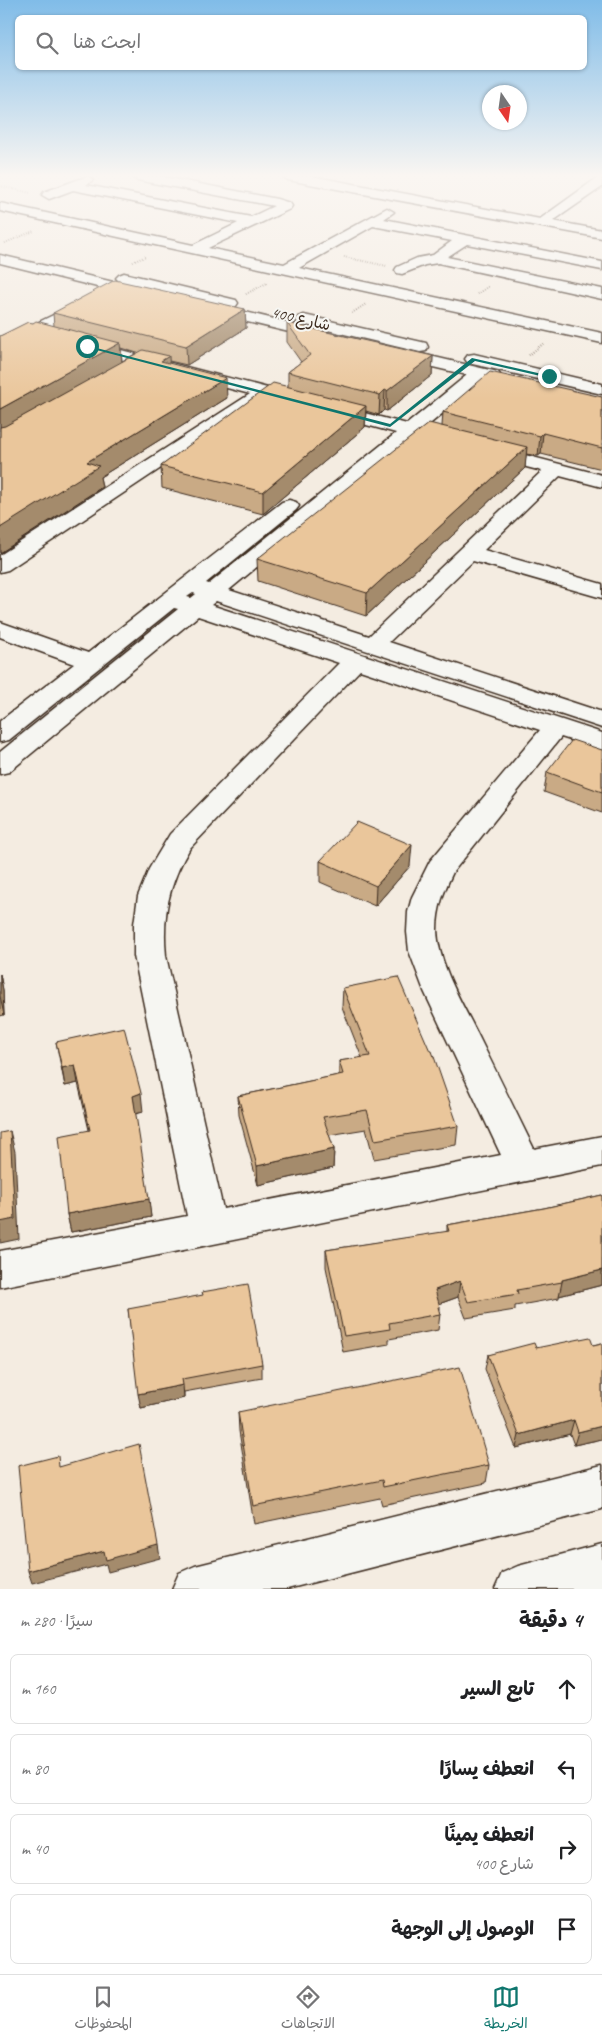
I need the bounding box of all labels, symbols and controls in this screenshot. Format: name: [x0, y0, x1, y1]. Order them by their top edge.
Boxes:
search box: [15, 15, 587, 70]
icon: search: [33, 29, 61, 57]
text: ابحث هنا: [73, 30, 141, 54]
north arrow: [482, 85, 527, 130]
street label: شارع 400: [269, 302, 333, 336]
route start: [76, 335, 99, 358]
route end: [538, 365, 561, 388]
text: 4 دقيقة: [519, 1607, 582, 1633]
text: سيرًا · 280 m: [20, 1611, 93, 1631]
icon: ahead: [553, 1675, 581, 1703]
text: تابع السير: [462, 1677, 534, 1701]
text: 160 m: [21, 1679, 55, 1699]
icon: left: [553, 1755, 581, 1783]
text: انعطف يسارًا: [440, 1757, 534, 1781]
text: 80 m: [21, 1759, 48, 1779]
text: انعطف يمينًا: [445, 1823, 534, 1847]
icon: right: [553, 1835, 581, 1863]
text: 40 m: [21, 1839, 48, 1859]
text: شارع 400: [474, 1854, 534, 1874]
icon: arrive: [553, 1915, 581, 1943]
text: الوصول إلى الوجهة: [391, 1917, 534, 1941]
tab: المحفوظات: [74, 1983, 132, 2036]
tab: الاتجاهات: [281, 1983, 335, 2036]
tab: الخريطة: [484, 1983, 528, 2036]

